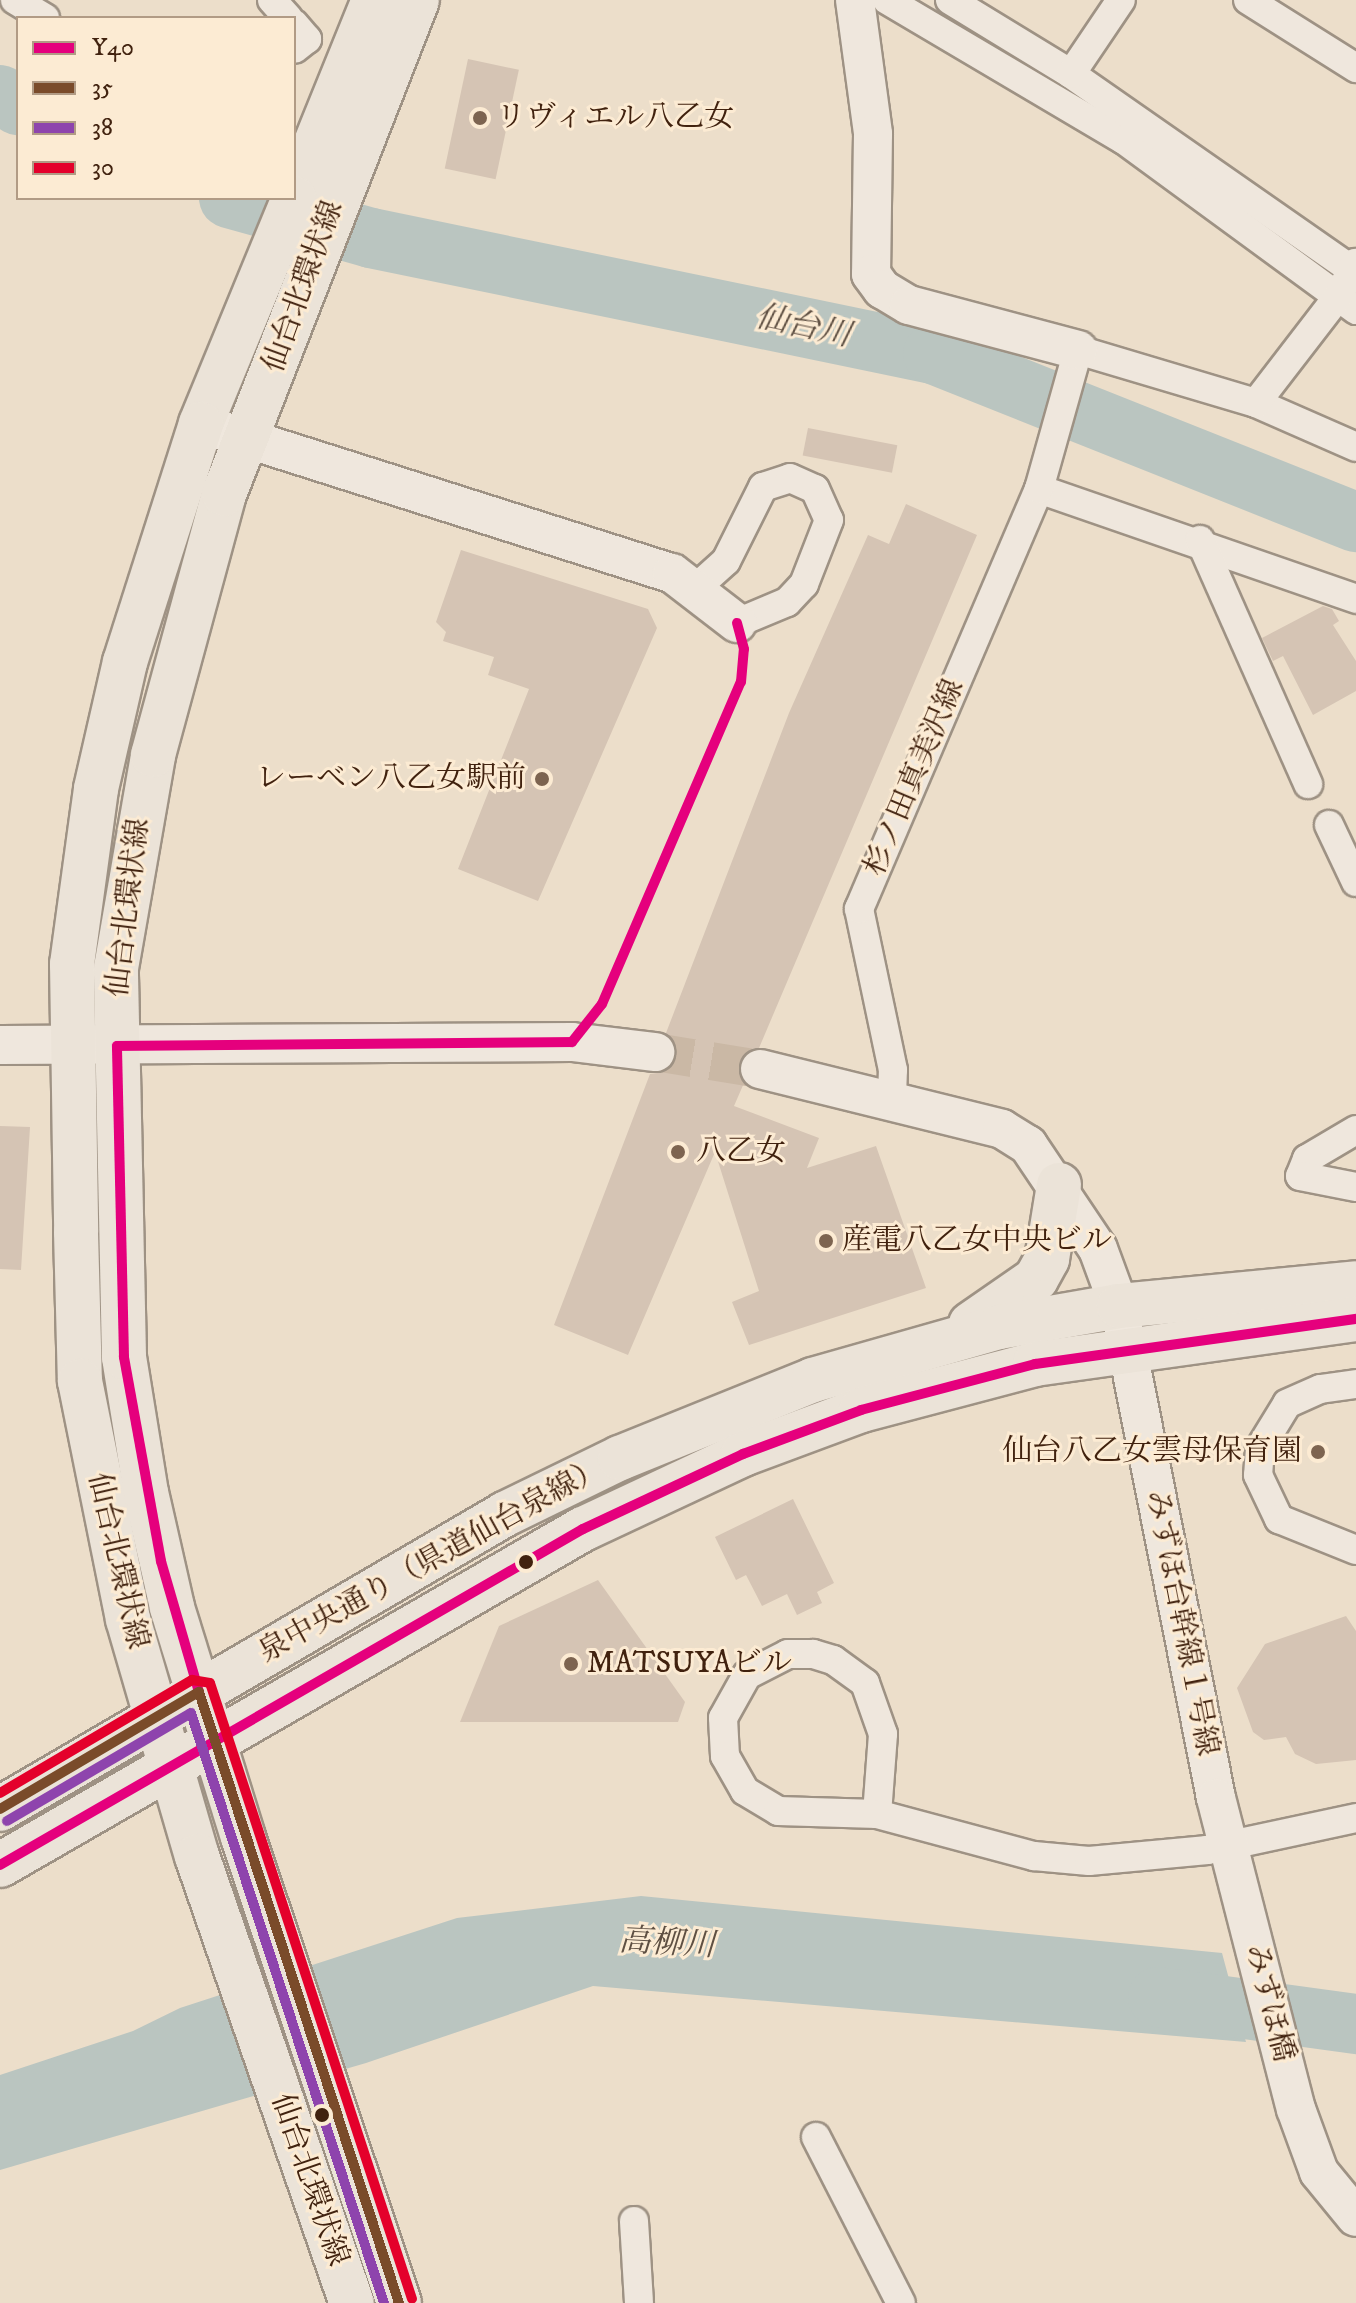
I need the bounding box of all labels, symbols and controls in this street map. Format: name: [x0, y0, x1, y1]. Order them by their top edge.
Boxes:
legend: [16, 16, 296, 200]
text: Y40: [92, 33, 134, 63]
text: 35: [92, 73, 113, 103]
place label: リヴィエル八乙女: [496, 100, 736, 136]
marker: リヴィエル八乙女: [471, 109, 489, 127]
text: 38: [92, 113, 113, 143]
text: 30: [92, 153, 114, 183]
street label: 仙台北環状線: [256, 196, 352, 378]
water label: 仙台川: [752, 298, 854, 356]
street label: 杉ノ田真美沢線: [857, 674, 973, 882]
place label: レーベン八乙女駅前: [256, 761, 526, 797]
marker: レーベン八乙女駅前: [533, 770, 551, 788]
street label: 仙台北環状線: [100, 816, 158, 1000]
place label: 八乙女: [696, 1134, 786, 1170]
marker: 八乙女: [667, 1141, 689, 1163]
place label: 産電八乙女中央ビル: [842, 1223, 1112, 1259]
marker: 産電八乙女中央ビル: [817, 1232, 835, 1250]
place label: 仙台八乙女雲母保育園: [1002, 1434, 1302, 1470]
marker: 仙台八乙女雲母保育園: [1309, 1443, 1327, 1461]
street label: 泉中央通り（県道仙台泉線）: [253, 1451, 611, 1671]
street label: 仙台北環状線: [79, 1469, 155, 1653]
street label: みずほ台幹線１号線: [1138, 1487, 1224, 1759]
unlabelled marker: [518, 1554, 534, 1570]
place label: MATSUYAビル: [587, 1646, 792, 1682]
marker: MATSUYAビル: [562, 1655, 580, 1673]
water label: 高柳川: [618, 1922, 716, 1966]
street label: みずほ橋: [1237, 1940, 1301, 2066]
street label: 仙台北環状線: [263, 2089, 355, 2271]
unlabelled marker: [314, 2107, 330, 2123]

